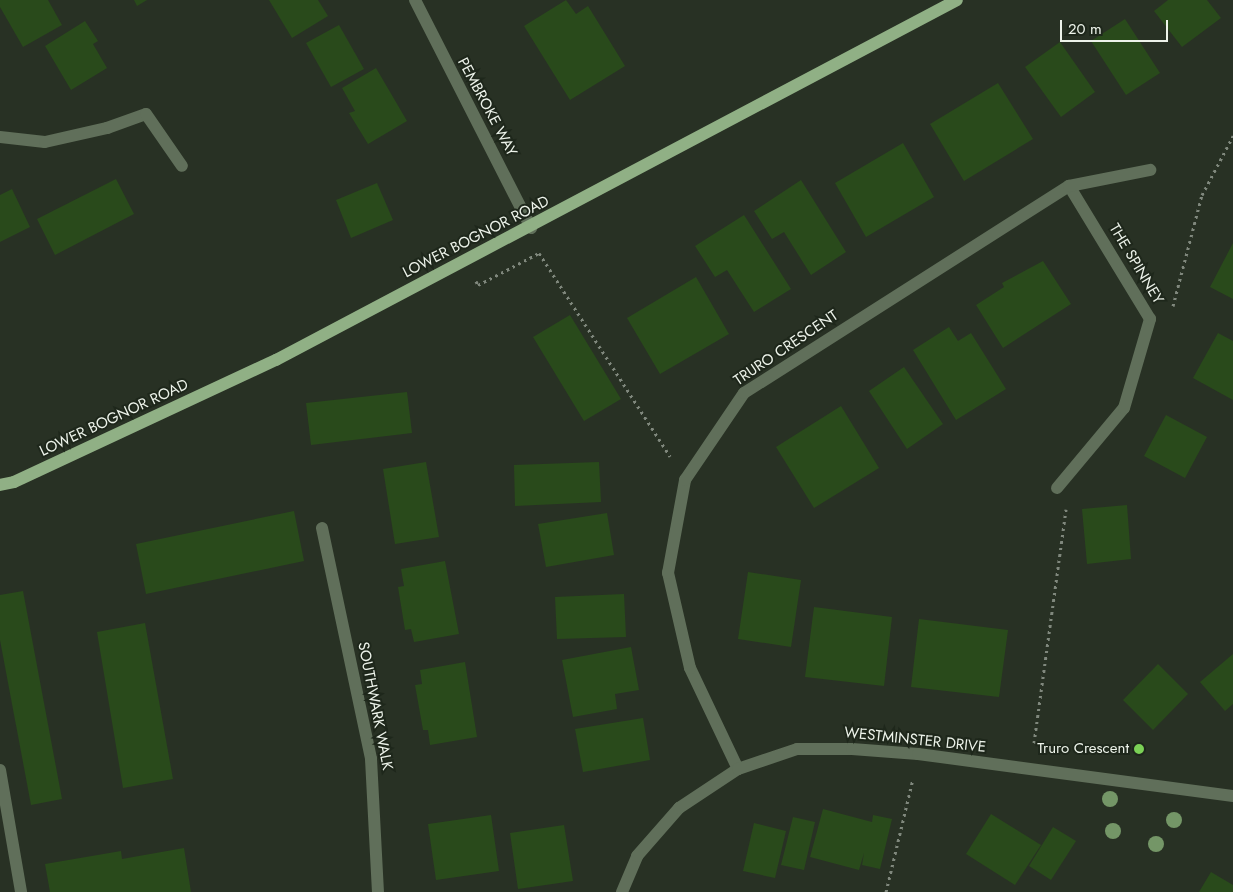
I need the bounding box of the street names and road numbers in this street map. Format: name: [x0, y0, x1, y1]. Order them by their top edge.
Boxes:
street label: PEMBROKE WAY: [453, 55, 521, 159]
street label: LOWER BOGNOR ROAD: [400, 192, 552, 282]
street label: THE SPINNEY: [1105, 221, 1167, 307]
street label: TRURO CRESCENT: [730, 306, 842, 390]
street label: LOWER BOGNOR ROAD: [37, 376, 191, 460]
street label: SOUTHWARK WALK: [354, 640, 396, 772]
street label: WESTMINSTER DRIVE: [843, 724, 987, 756]

